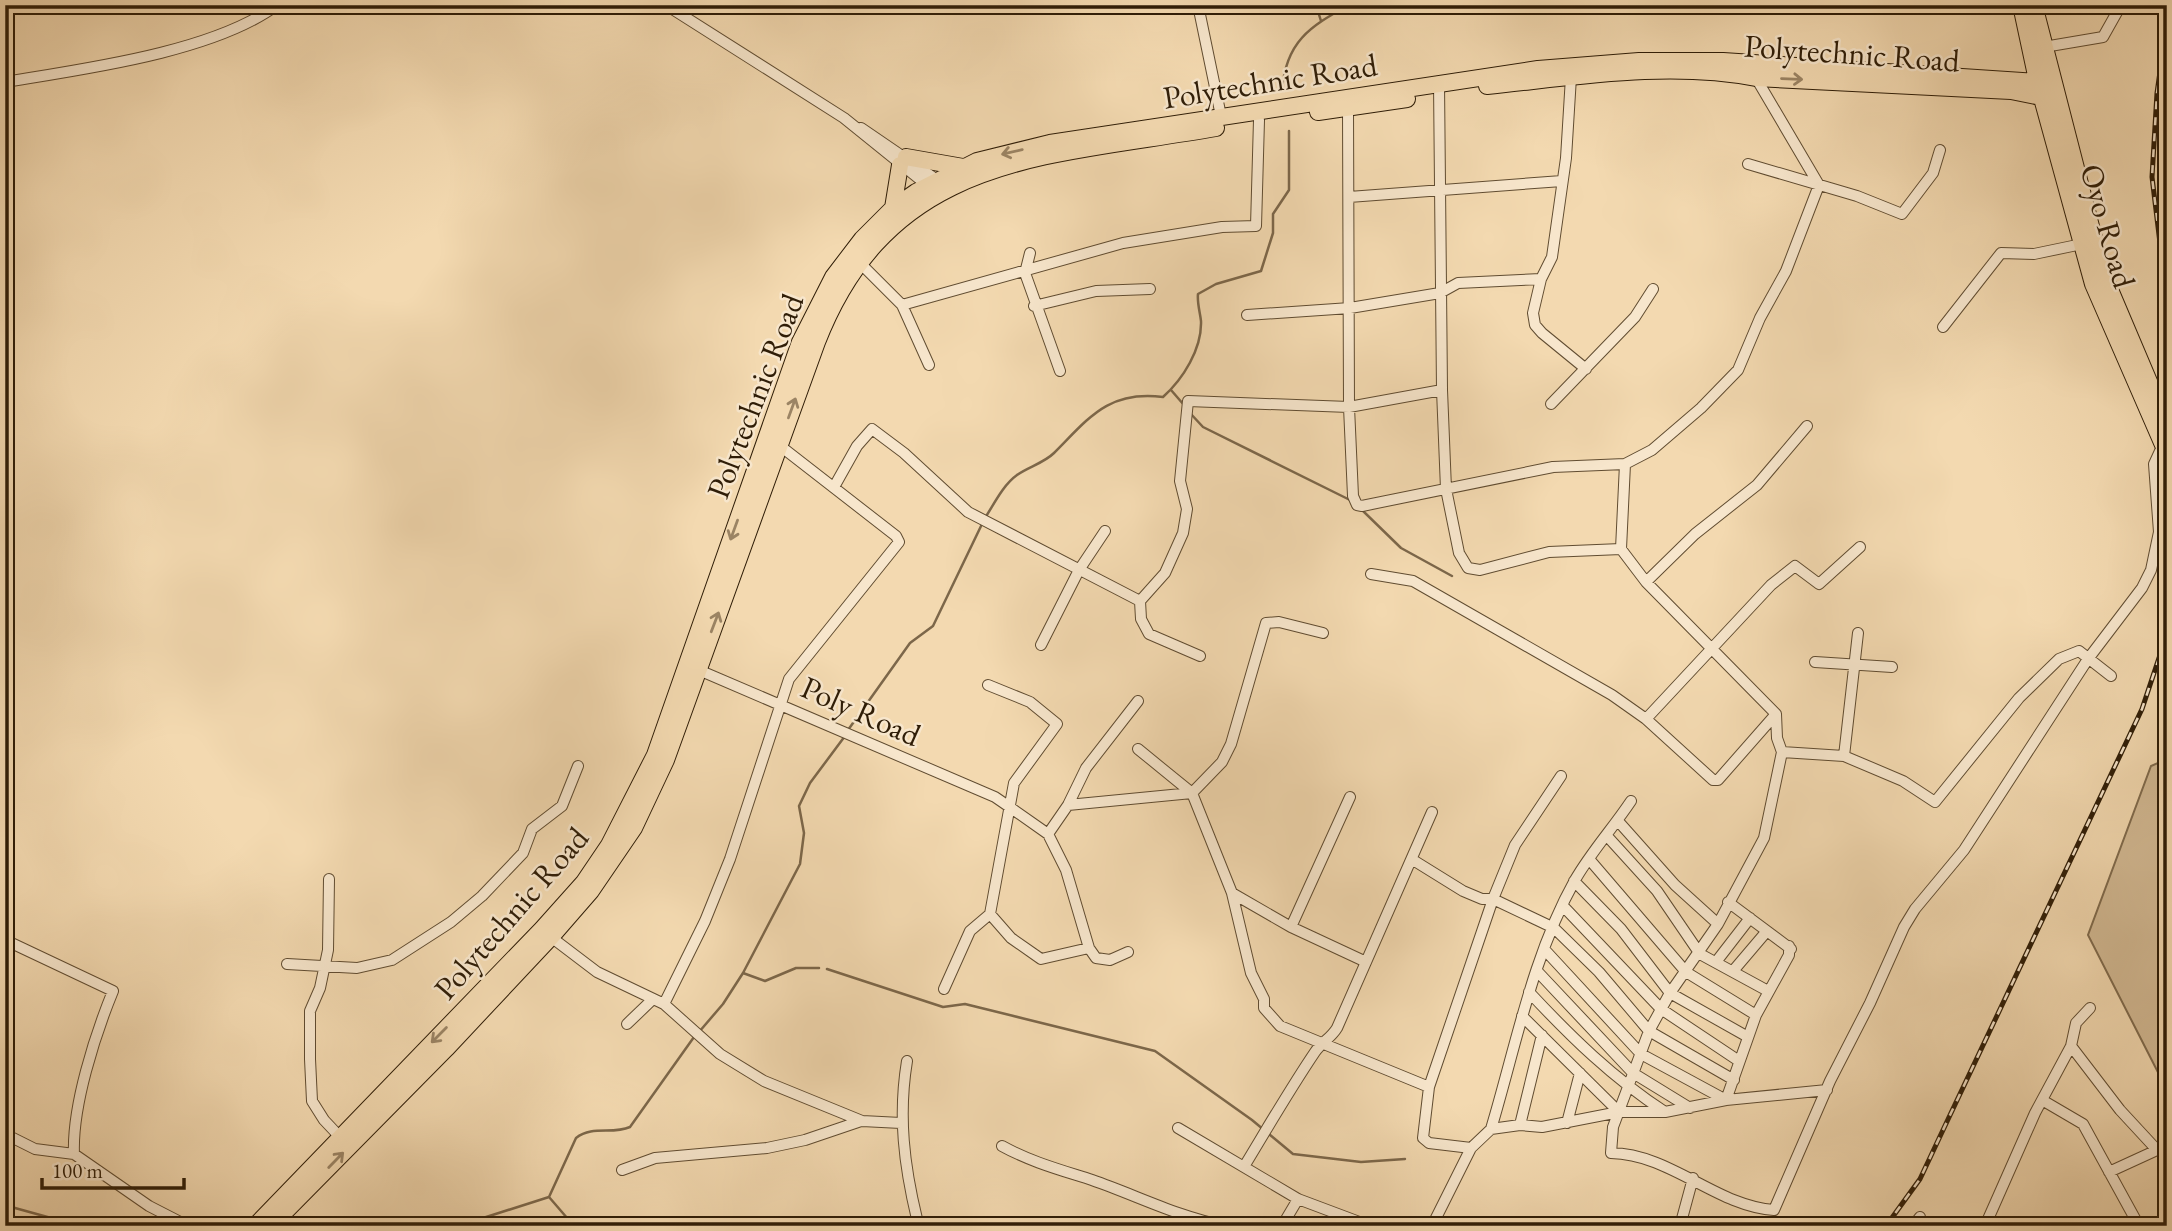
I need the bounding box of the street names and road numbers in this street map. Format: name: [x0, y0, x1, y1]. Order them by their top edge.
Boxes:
street label: Polytechnic Road: [1743, 25, 1962, 82]
street label: Polytechnic Road: [1160, 43, 1381, 119]
street label: Oyo Road: [2070, 159, 2146, 294]
street label: Polytechnic Road: [697, 287, 814, 504]
street label: Poly Road: [795, 666, 928, 756]
street label: Polytechnic Road: [424, 817, 598, 1008]

